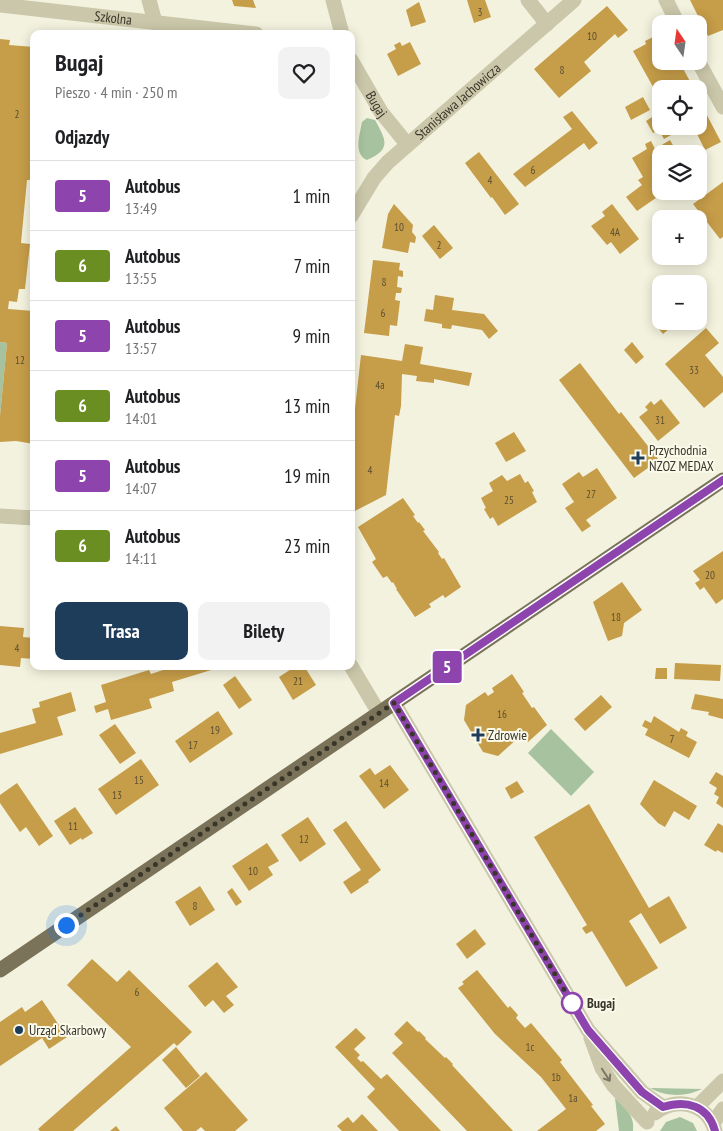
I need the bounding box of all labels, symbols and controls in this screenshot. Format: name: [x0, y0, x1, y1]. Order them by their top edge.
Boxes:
house number: 3: [478, 5, 483, 19]
street label: Szkolna: [94, 7, 133, 29]
north arrow: [652, 15, 708, 70]
map controls: [652, 15, 707, 330]
house number: 10: [587, 29, 597, 43]
text: Bugaj: [55, 47, 103, 78]
button: heart: [278, 47, 330, 99]
street label: Stanisława Jachowicza: [411, 59, 504, 144]
house number: 8: [560, 63, 565, 77]
button: locate: [652, 80, 707, 135]
text: Pieszo · 4 min · 250 m: [55, 82, 177, 102]
street label: Bugaj: [362, 88, 391, 121]
house number: 2: [15, 107, 20, 121]
text: Odjazdy: [55, 125, 109, 149]
button: layers: [652, 145, 707, 200]
house number: 6: [531, 163, 536, 177]
house number: 4: [488, 173, 493, 187]
text: Autobus: [125, 174, 181, 198]
text: 5: [78, 184, 87, 207]
text: 1 min: [293, 184, 330, 208]
text: 13:49: [125, 198, 157, 218]
button: +: [652, 210, 707, 265]
house number: 10: [394, 220, 404, 234]
house number: 4A: [610, 225, 621, 239]
house number: 2: [437, 238, 442, 252]
text: Autobus: [125, 244, 181, 268]
text: 6: [78, 254, 87, 277]
text: 7 min: [293, 254, 330, 278]
text: 13:55: [125, 268, 157, 288]
house number: 8: [382, 275, 387, 289]
button: −: [652, 275, 707, 330]
house number: 6: [381, 306, 386, 320]
text: Autobus: [125, 314, 181, 338]
text: 5: [78, 324, 87, 347]
text: 9 min: [293, 324, 330, 348]
text: 13:57: [125, 338, 157, 358]
house number: 12: [15, 353, 25, 367]
house number: 33: [689, 363, 699, 377]
house number: 4a: [375, 378, 385, 392]
text: Autobus: [125, 384, 181, 408]
text: 6: [78, 394, 87, 417]
text: 13 min: [284, 394, 330, 418]
text: 14:01: [125, 408, 157, 428]
house number: 31: [655, 413, 665, 427]
place label: Przychodnia NZOZ MEDAX: [649, 441, 714, 475]
marker: Przychodnia NZOZ MEDAX: [631, 451, 645, 465]
text: Autobus: [125, 454, 181, 478]
house number: 4: [368, 463, 373, 477]
text: 5: [78, 464, 87, 487]
text: 19 min: [284, 464, 330, 488]
text: 14:07: [125, 478, 157, 498]
house number: 27: [586, 487, 596, 501]
house number: 25: [504, 493, 514, 507]
text: Autobus: [125, 524, 181, 548]
text: 6: [78, 534, 87, 557]
text: 23 min: [284, 534, 330, 558]
text: 14:11: [125, 548, 157, 568]
house number: 20: [705, 568, 715, 582]
button: Trasa: [55, 602, 188, 660]
button: Bilety: [198, 602, 330, 660]
house number: 18: [611, 610, 621, 624]
house number: 4: [15, 641, 20, 655]
line badge: 5: [431, 651, 463, 683]
text: 5: [443, 655, 451, 678]
house number: 21: [293, 674, 303, 688]
house number: 16: [497, 707, 507, 721]
house number: 19: [210, 723, 220, 737]
place label: Zdrowie: [488, 726, 527, 744]
marker: Zdrowie: [472, 729, 484, 741]
house number: 7: [670, 732, 675, 746]
house number: 17: [188, 738, 198, 752]
house number: 15: [134, 773, 144, 787]
house number: 14: [379, 776, 389, 790]
house number: 13: [112, 788, 122, 802]
house number: 11: [68, 819, 78, 833]
house number: 12: [299, 832, 309, 846]
house number: 10: [248, 864, 258, 878]
house number: 8: [193, 899, 198, 913]
your location: [54, 913, 79, 938]
house number: 6: [135, 985, 140, 999]
marker: Bugaj: [561, 992, 583, 1014]
place label: Bugaj: [587, 994, 615, 1012]
place label: Urząd Skarbowy: [29, 1021, 107, 1039]
marker: Urząd Skarbowy: [13, 1024, 25, 1036]
house number: 1c: [526, 1040, 535, 1054]
one-way arrow: [602, 1067, 612, 1081]
house number: 1b: [551, 1070, 561, 1084]
house number: 1a: [568, 1091, 578, 1105]

